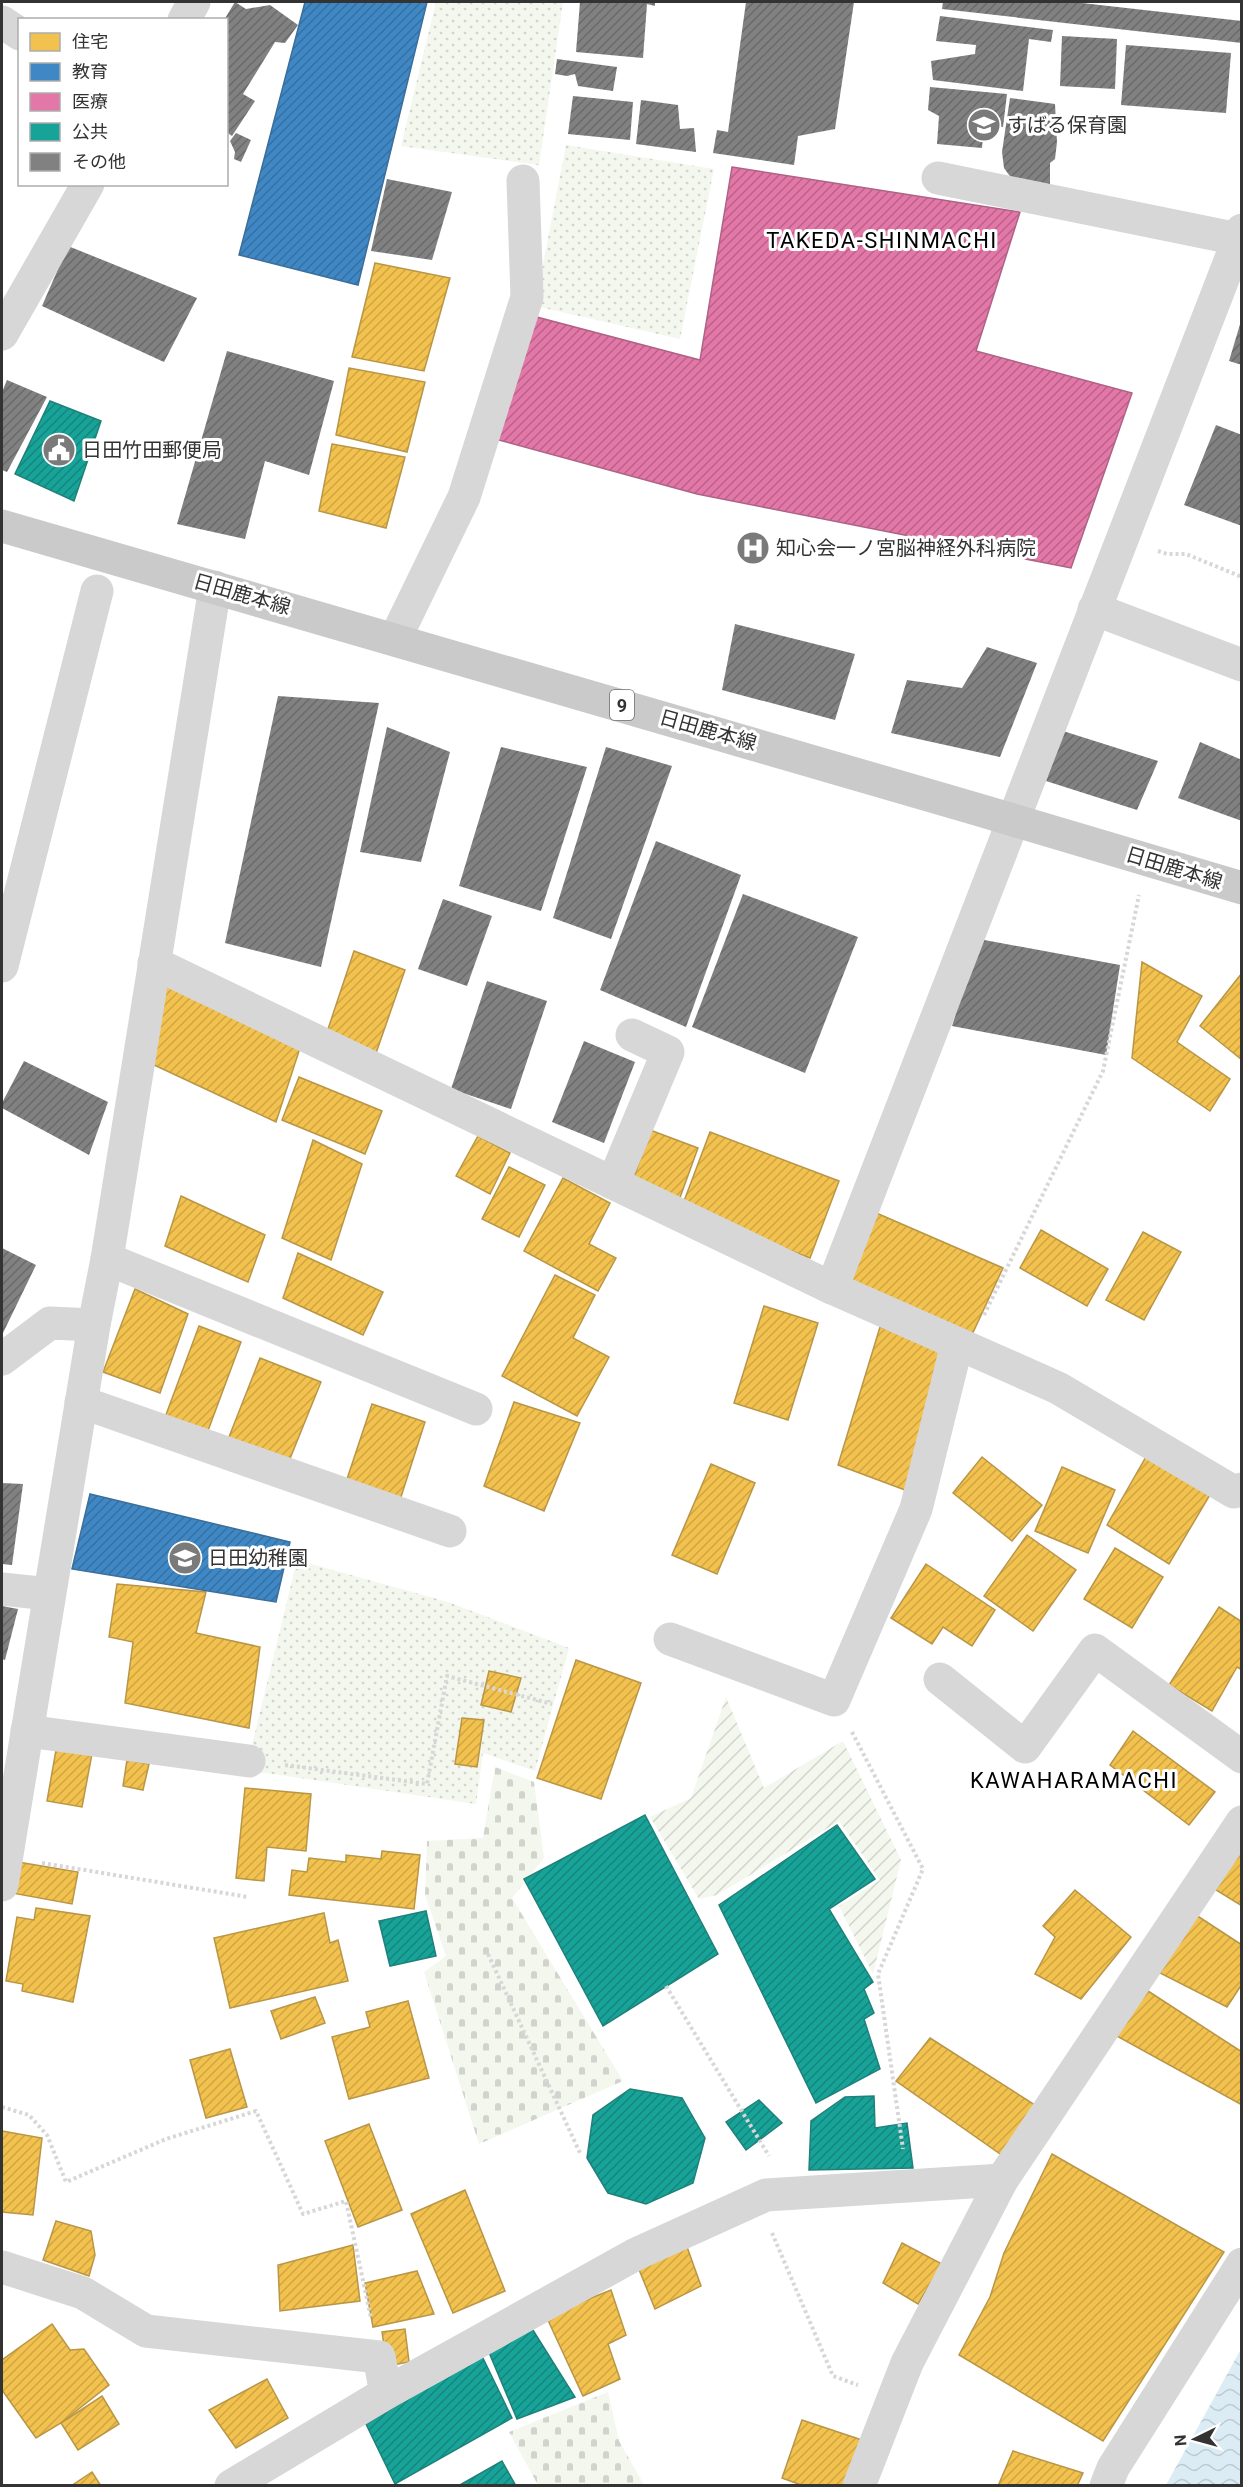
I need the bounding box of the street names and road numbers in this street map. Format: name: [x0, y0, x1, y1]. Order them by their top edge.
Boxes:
street label: 日田鹿本線: [191, 569, 293, 619]
road number: 9: [610, 690, 634, 720]
street label: 日田鹿本線: [657, 705, 759, 755]
street label: 日田鹿本線: [1123, 842, 1225, 894]

